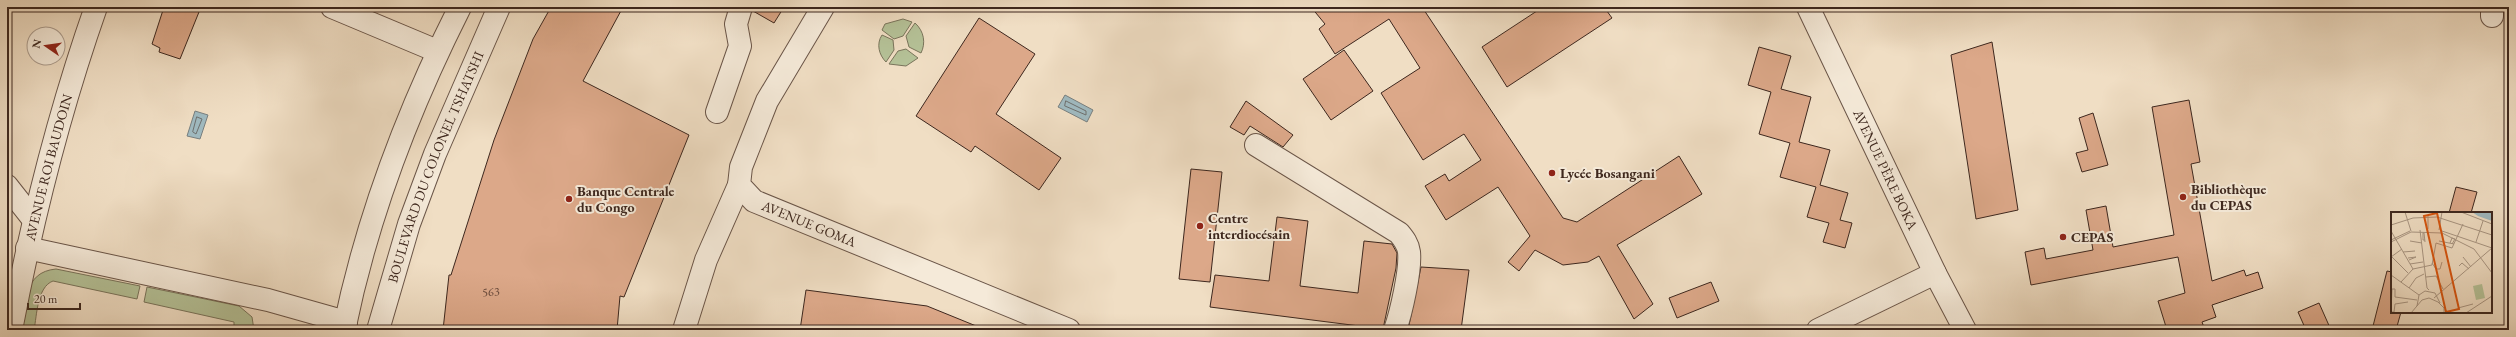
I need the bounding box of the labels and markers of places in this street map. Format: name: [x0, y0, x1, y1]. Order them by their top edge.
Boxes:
place label: Lycée Bosangani: [1560, 164, 1655, 182]
marker: Lycée Bosangani: [1547, 168, 1557, 178]
place label: Bibliothèque du CEPAS: [2191, 180, 2266, 214]
place label: Banque Centrale du Congo: [577, 182, 675, 216]
marker: Bibliothèque du CEPAS: [2178, 192, 2188, 202]
marker: Banque Centrale du Congo: [564, 194, 574, 204]
place label: Centre interdiocésain: [1208, 209, 1290, 243]
marker: Centre interdiocésain: [1195, 221, 1205, 231]
place label: CEPAS: [2071, 228, 2113, 246]
marker: CEPAS: [2058, 232, 2068, 242]

